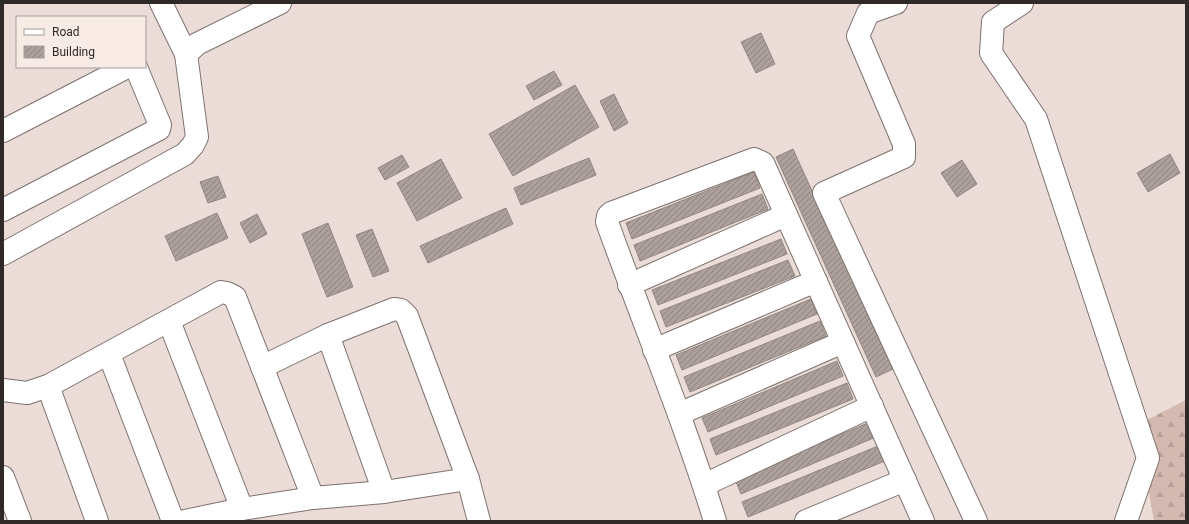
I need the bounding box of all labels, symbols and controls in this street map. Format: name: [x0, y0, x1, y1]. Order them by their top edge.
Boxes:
legend: [16, 16, 146, 68]
text: Road: [52, 25, 80, 39]
text: Building: [52, 45, 95, 59]

